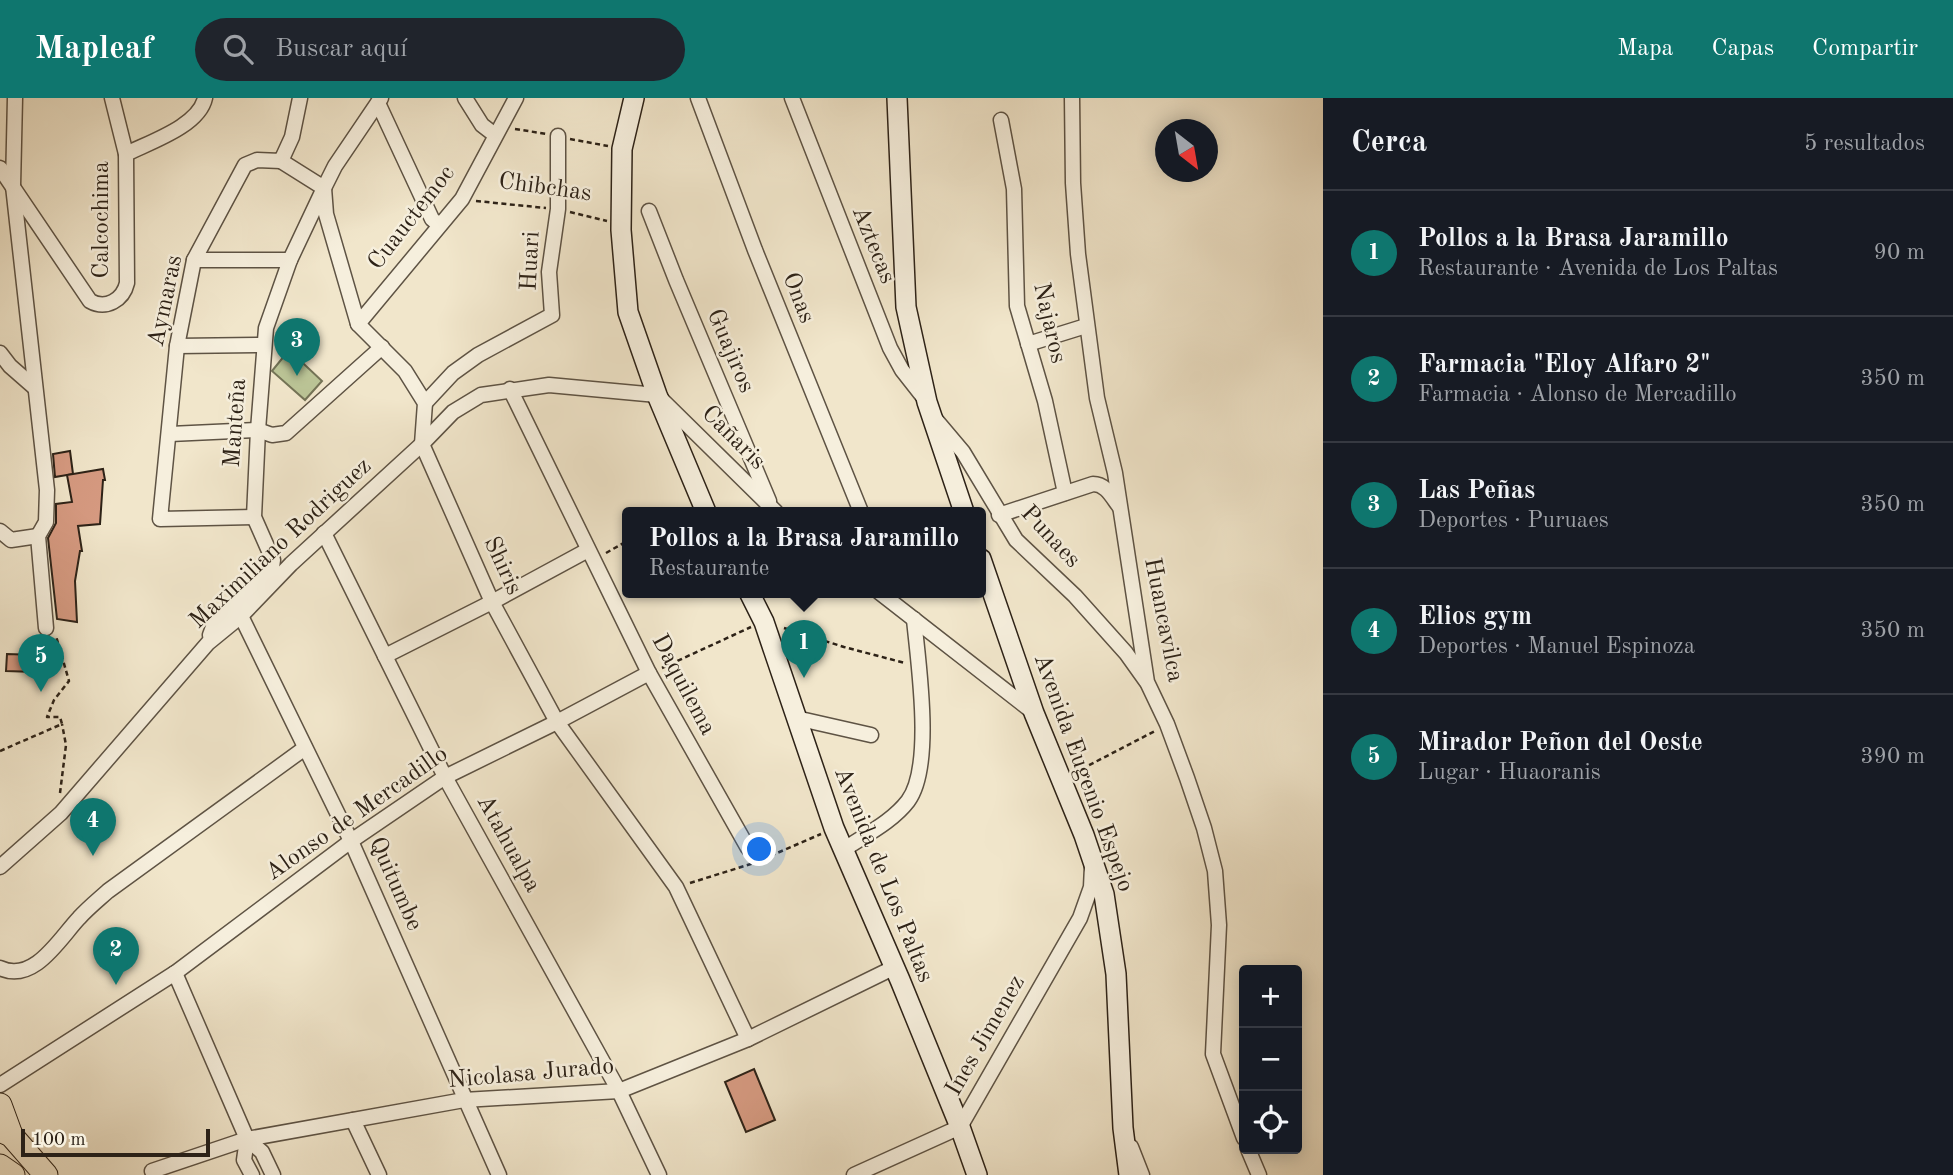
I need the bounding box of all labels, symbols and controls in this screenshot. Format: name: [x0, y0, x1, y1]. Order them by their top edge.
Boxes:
search box: [195, 18, 685, 81]
icon: search: [219, 30, 257, 68]
text: Mapleaf: [35, 33, 153, 66]
text: Buscar aquí: [275, 36, 407, 62]
text: Mapa: [1617, 37, 1673, 61]
text: Capas: [1711, 37, 1774, 61]
text: Compartir: [1812, 37, 1918, 61]
north arrow: [1155, 119, 1218, 182]
text: Cerca: [1351, 128, 1427, 158]
text: 5 resultados: [1804, 132, 1925, 155]
street label: Calcochima: [90, 161, 114, 279]
street label: Cuauctemoc: [364, 161, 460, 275]
street label: Chibchas: [497, 170, 593, 206]
street label: Aztecas: [847, 203, 899, 287]
text: Pollos a la Brasa Jaramillo: [1418, 226, 1729, 252]
street label: Huari: [517, 230, 545, 292]
text: 1: [1367, 241, 1381, 264]
text: 90 m: [1874, 241, 1925, 264]
street label: Aymaras: [145, 253, 187, 349]
text: Restaurante · Avenida de Los Paltas: [1418, 257, 1778, 280]
street label: Onas: [777, 269, 819, 327]
street label: Najaros: [1028, 280, 1070, 366]
street label: Guajiros: [702, 306, 758, 396]
pin: 3: [274, 318, 320, 376]
text: Farmacia "Eloy Alfaro 2": [1418, 352, 1711, 378]
text: 2: [1367, 367, 1381, 390]
text: 350 m: [1860, 367, 1925, 390]
street label: Manteña: [221, 378, 251, 468]
text: Farmacia · Alonso de Mercadillo: [1418, 383, 1737, 406]
street label: Cañaris: [696, 401, 770, 475]
street label: Maximiliano Rodriguez: [186, 454, 376, 634]
text: Las Peñas: [1418, 478, 1535, 504]
text: 3: [1367, 493, 1381, 516]
text: 350 m: [1860, 493, 1925, 516]
street label: Punaes: [1016, 501, 1084, 573]
popup: [622, 507, 986, 598]
text: Deportes · Puruaes: [1418, 509, 1609, 532]
text: Pollos a la Brasa Jaramillo: [649, 526, 959, 552]
street label: Shiris: [478, 533, 526, 599]
street label: Huancavilca: [1139, 556, 1187, 684]
text: Restaurante: [649, 557, 769, 580]
text: Elios gym: [1418, 604, 1532, 630]
text: 4: [1367, 619, 1381, 642]
text: 350 m: [1860, 619, 1925, 642]
pin: 1: [781, 620, 827, 678]
street label: Daquilema: [646, 631, 720, 739]
pin: 5: [18, 634, 64, 692]
text: Deportes · Manuel Espinoza: [1418, 635, 1695, 658]
street label: Avenida Eugenio Espejo: [1029, 651, 1137, 895]
text: Mirador Peñon del Oeste: [1418, 730, 1703, 756]
street label: Alonso de Mercadillo: [262, 742, 452, 886]
text: 5: [1367, 745, 1381, 768]
text: 390 m: [1860, 745, 1925, 768]
text: Lugar · Huaoranis: [1418, 761, 1601, 784]
street label: Avenida de Los Paltas: [829, 764, 937, 986]
street label: Atahualpa: [472, 791, 545, 897]
pin: 4: [70, 798, 116, 856]
your location: [742, 832, 776, 866]
street label: Quitumbe: [364, 834, 426, 934]
pin: 2: [93, 927, 139, 985]
map controls: [1239, 965, 1302, 1154]
button: +: [1239, 965, 1302, 1028]
street label: Ines Jimenez: [942, 972, 1030, 1100]
button: −: [1239, 1028, 1302, 1091]
street label: Nicolasa Jurado: [447, 1055, 615, 1093]
button: locate: [1239, 1091, 1302, 1154]
scale bar: [21, 1126, 210, 1158]
text: 100 m: [32, 1131, 85, 1150]

